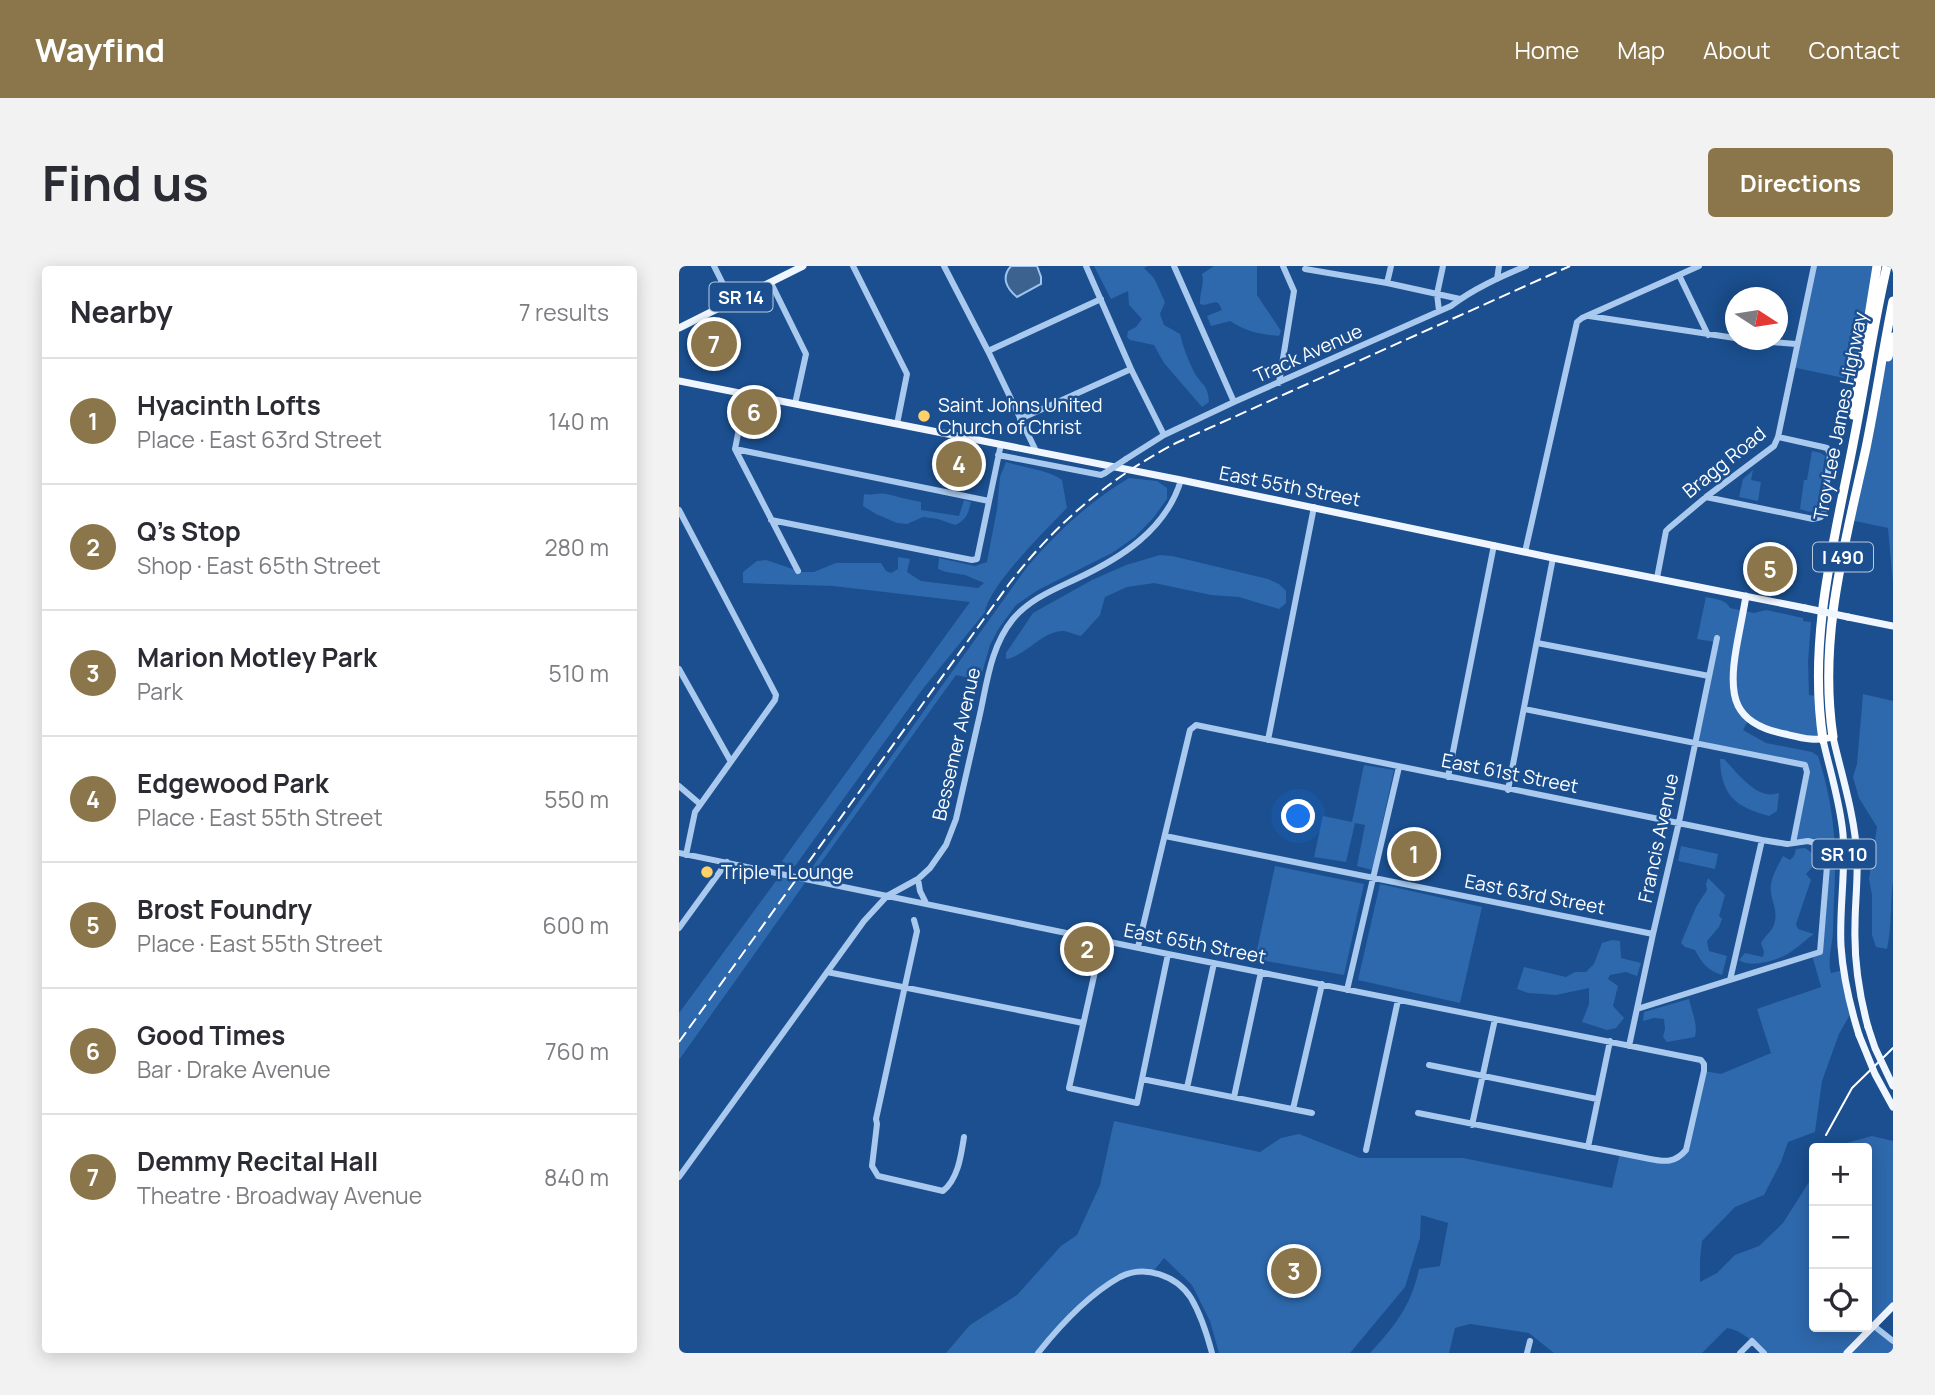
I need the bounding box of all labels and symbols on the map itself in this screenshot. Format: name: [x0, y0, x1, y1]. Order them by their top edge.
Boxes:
road number: SR 14: [710, 282, 773, 312]
north arrow: [1725, 287, 1788, 350]
street label: Troy Lee James Highway: [1807, 310, 1873, 522]
street label: Track Avenue: [1250, 317, 1366, 389]
pin: 7: [691, 318, 737, 370]
pin: 6: [731, 386, 777, 438]
place label: Saint Johns United Church of Christ: [938, 392, 1102, 440]
marker: Saint Johns United Church of Christ: [916, 408, 932, 424]
street label: Bragg Road: [1677, 420, 1771, 504]
pin: 4: [936, 438, 982, 490]
street label: East 55th Street: [1217, 460, 1363, 512]
road number: I 490: [1813, 542, 1873, 572]
pin: 5: [1747, 543, 1793, 595]
street label: Bessemer Avenue: [926, 665, 986, 823]
street label: East 61st Street: [1439, 747, 1581, 799]
street label: Francis Avenue: [1632, 771, 1684, 905]
your location: [1281, 799, 1315, 833]
pin: 1: [1391, 828, 1437, 880]
road number: SR 10: [1813, 840, 1875, 868]
place label: Triple T Lounge: [721, 859, 854, 885]
marker: Triple T Lounge: [699, 864, 715, 880]
street label: East 63rd Street: [1463, 868, 1607, 920]
street label: East 65th Street: [1122, 916, 1268, 970]
pin: 2: [1064, 923, 1110, 975]
pin: 3: [1271, 1245, 1317, 1297]

